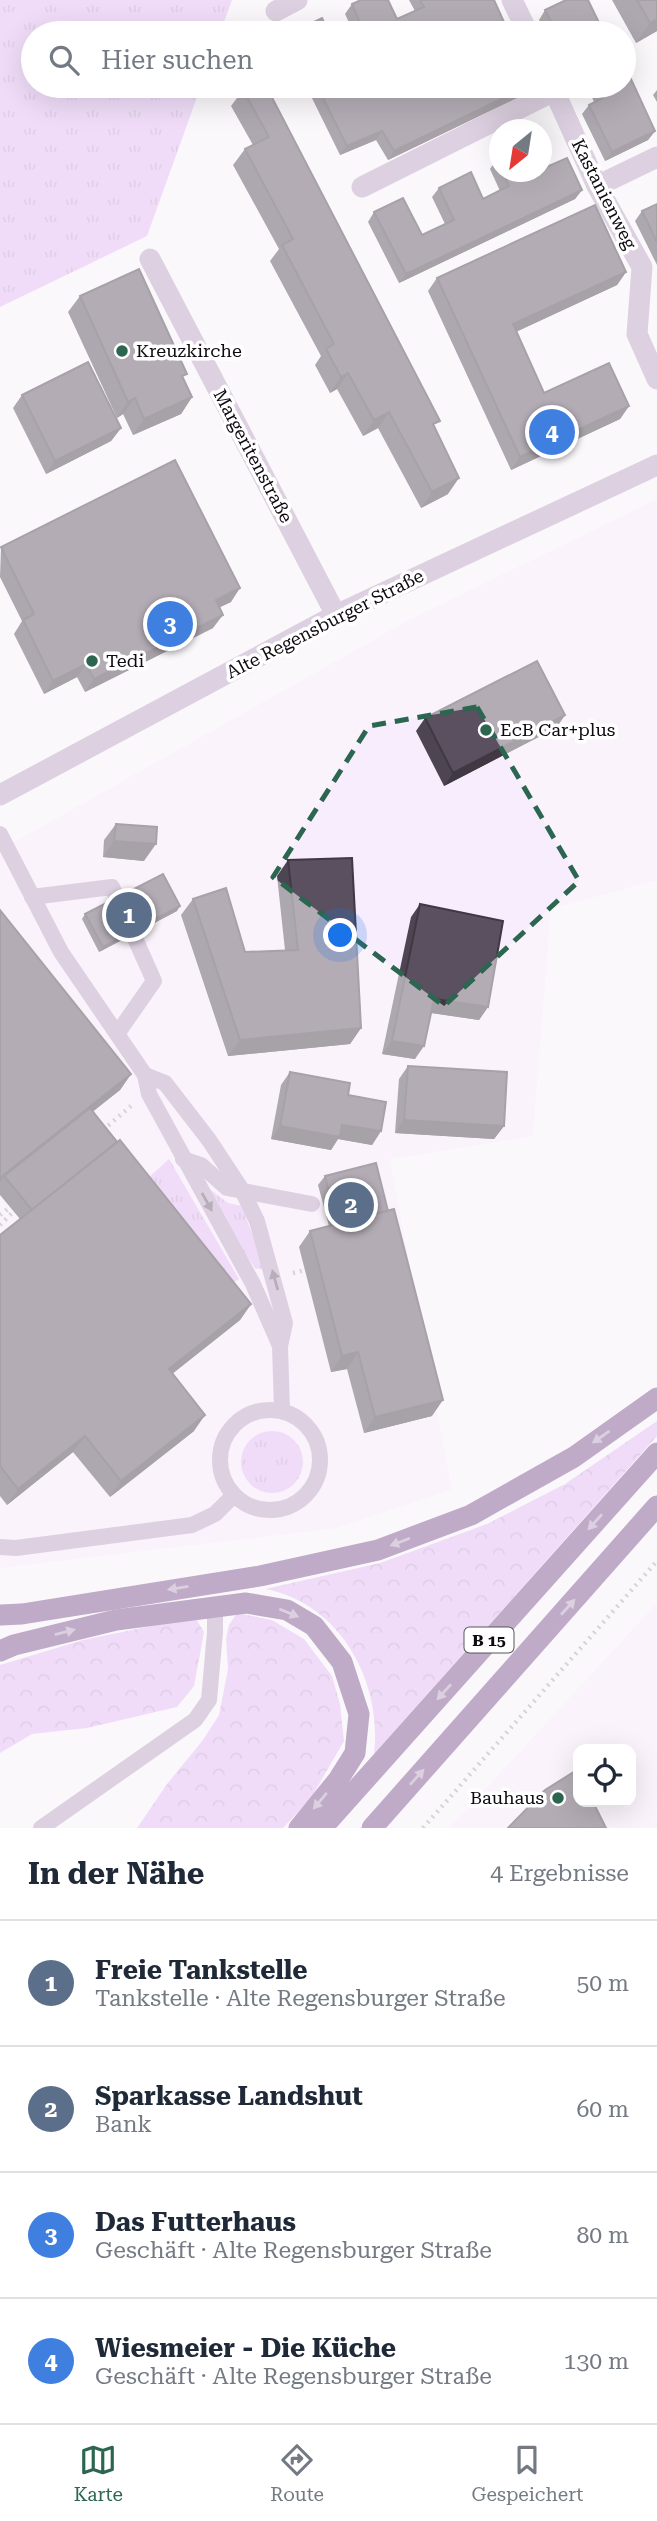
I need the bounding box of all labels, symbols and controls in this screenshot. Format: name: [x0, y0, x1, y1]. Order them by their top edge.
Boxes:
search box: [21, 21, 636, 98]
icon: search: [45, 41, 83, 79]
text: Hier suchen: [101, 45, 253, 75]
north arrow: [489, 119, 552, 182]
street label: Kastanienweg: [568, 135, 642, 253]
place label: Kreuzkirche: [136, 340, 242, 361]
marker: Kreuzkirche: [114, 343, 130, 359]
street label: Margeritenstraße: [209, 385, 298, 526]
pin: 4: [529, 406, 575, 458]
street label: Alte Regensburger Straße: [223, 564, 427, 683]
pin: 3: [147, 598, 193, 650]
place label: Tedi: [106, 650, 144, 671]
marker: Tedi: [84, 653, 100, 669]
place label: EcB Car+plus: [500, 719, 615, 740]
marker: EcB Car+plus: [478, 722, 494, 738]
pin: 1: [106, 889, 152, 941]
your location: [323, 918, 357, 952]
pin: 2: [328, 1179, 374, 1231]
one-way arrow: [201, 1192, 213, 1212]
one-way arrow: [269, 1269, 279, 1290]
one-way arrow: [592, 1430, 610, 1444]
one-way arrow: [587, 1513, 603, 1531]
one-way arrow: [390, 1537, 411, 1548]
one-way arrow: [167, 1583, 189, 1594]
one-way arrow: [560, 1598, 576, 1616]
one-way arrow: [279, 1608, 300, 1619]
one-way arrow: [55, 1626, 77, 1637]
road number: B 15: [464, 1628, 514, 1652]
one-way arrow: [436, 1683, 452, 1700]
map controls: [573, 1744, 636, 1807]
button: locate: [573, 1744, 636, 1807]
one-way arrow: [409, 1768, 425, 1786]
place label: Bauhaus: [470, 1787, 544, 1808]
marker: Bauhaus: [550, 1790, 566, 1806]
one-way arrow: [313, 1793, 328, 1810]
text: In der Nähe: [28, 1856, 204, 1891]
text: 4 Ergebnisse: [490, 1860, 629, 1887]
text: Freie Tankstelle: [95, 1955, 308, 1985]
text: 1: [45, 1970, 57, 1997]
text: 50 m: [576, 1970, 629, 1997]
text: Tankstelle · Alte Regensburger Straße: [95, 1985, 506, 2012]
text: Sparkasse Landshut: [95, 2081, 363, 2111]
text: 2: [45, 2096, 57, 2123]
text: 60 m: [576, 2096, 629, 2123]
text: Bank: [95, 2111, 152, 2138]
text: Das Futterhaus: [95, 2207, 296, 2237]
text: 3: [45, 2222, 57, 2249]
text: 80 m: [576, 2222, 629, 2249]
text: Geschäft · Alte Regensburger Straße: [95, 2237, 492, 2264]
text: Wiesmeier - Die Küche: [95, 2333, 396, 2363]
text: 4: [45, 2348, 57, 2375]
text: 130 m: [564, 2348, 629, 2375]
text: Geschäft · Alte Regensburger Straße: [95, 2363, 492, 2390]
tab: Karte: [74, 2441, 123, 2506]
tab: Route: [270, 2441, 324, 2506]
tab: Gespeichert: [471, 2441, 583, 2506]

